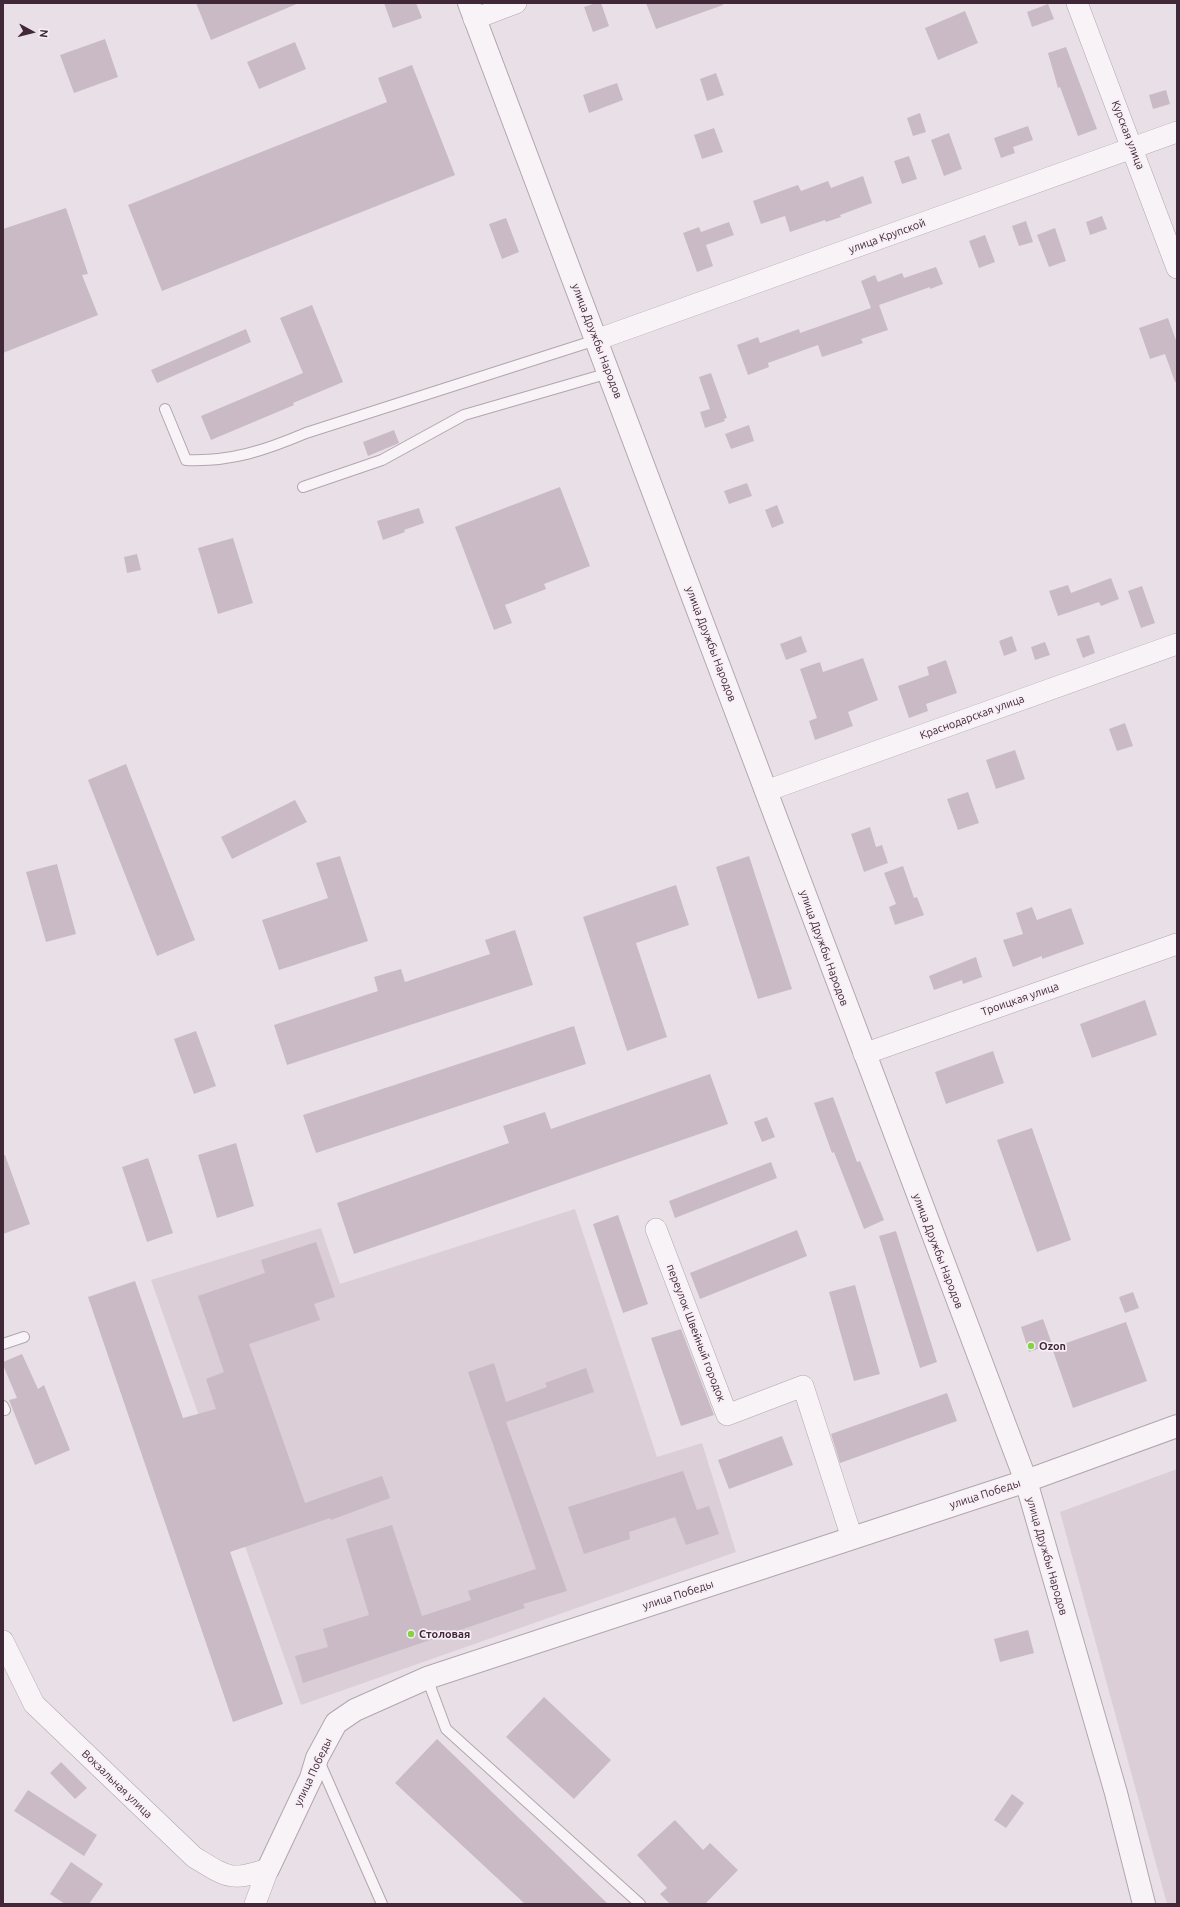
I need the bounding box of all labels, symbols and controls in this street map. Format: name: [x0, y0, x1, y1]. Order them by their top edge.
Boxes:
north arrow: [12, 12, 52, 52]
text: N: [37, 29, 50, 38]
street label: Курская улица: [1109, 99, 1147, 171]
street label: улица Крупской: [847, 216, 927, 256]
street label: улица Дружбы Народов: [569, 281, 625, 401]
street label: улица Дружбы Народов: [683, 584, 739, 704]
street label: Краснодарская улица: [918, 692, 1026, 742]
street label: улица Дружбы Народов: [797, 888, 851, 1008]
street label: Троицкая улица: [979, 980, 1061, 1018]
street label: улица Дружбы Народов: [910, 1191, 966, 1311]
street label: переулок Швейный городок: [664, 1262, 728, 1404]
place label: Ozon: [1039, 1339, 1066, 1353]
marker: Ozon: [1026, 1341, 1036, 1351]
street label: улица Победы: [948, 1476, 1022, 1512]
street label: улица Дружбы Народов: [1024, 1495, 1070, 1617]
street label: улица Победы: [641, 1577, 715, 1613]
place label: Столовая: [419, 1627, 470, 1641]
marker: Столовая: [406, 1629, 416, 1639]
street label: улица Победы: [291, 1736, 335, 1808]
street label: Вокзальная улица: [79, 1747, 155, 1821]

